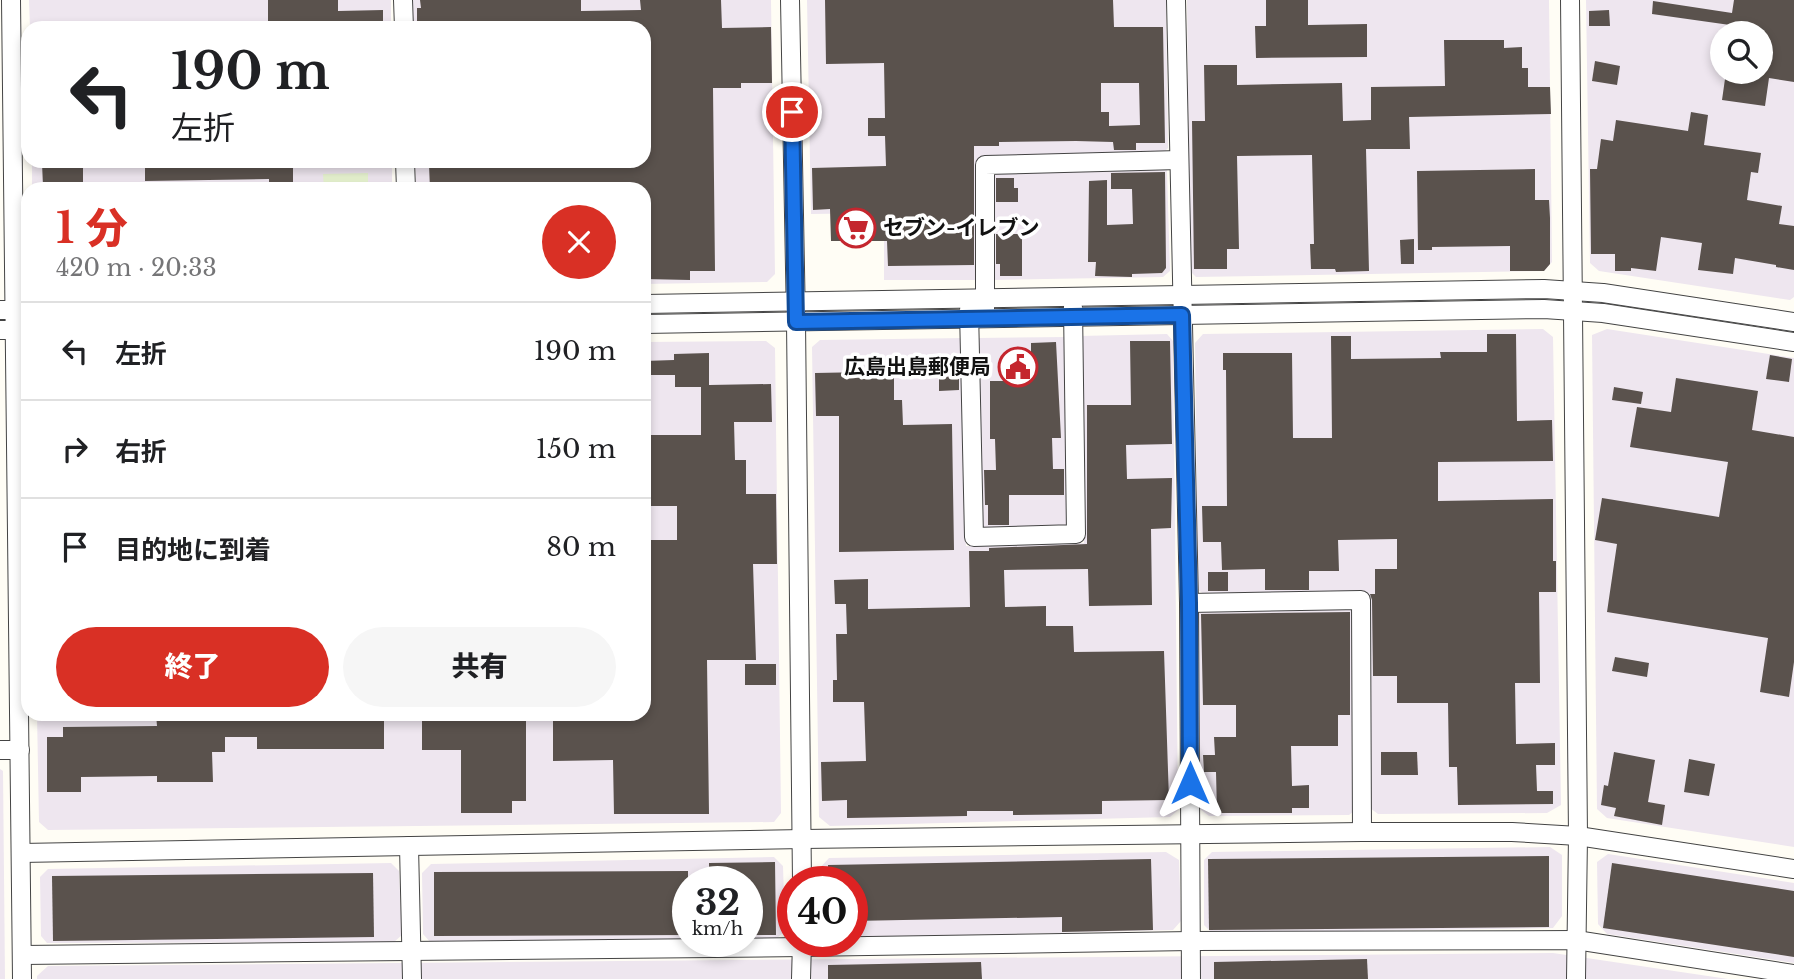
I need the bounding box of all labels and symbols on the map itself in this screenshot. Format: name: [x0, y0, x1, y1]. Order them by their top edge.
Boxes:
pin: [762, 82, 822, 142]
supermarket icon: セブン-イレブン: [835, 207, 877, 249]
place label: セブン-イレブン: [883, 215, 1040, 241]
public building icon: 広島出島郵便局: [997, 346, 1039, 388]
place label: 広島出島郵便局: [844, 354, 991, 380]
position arrow: [1153, 746, 1227, 820]
speed limit sign: 40: [777, 866, 868, 957]

